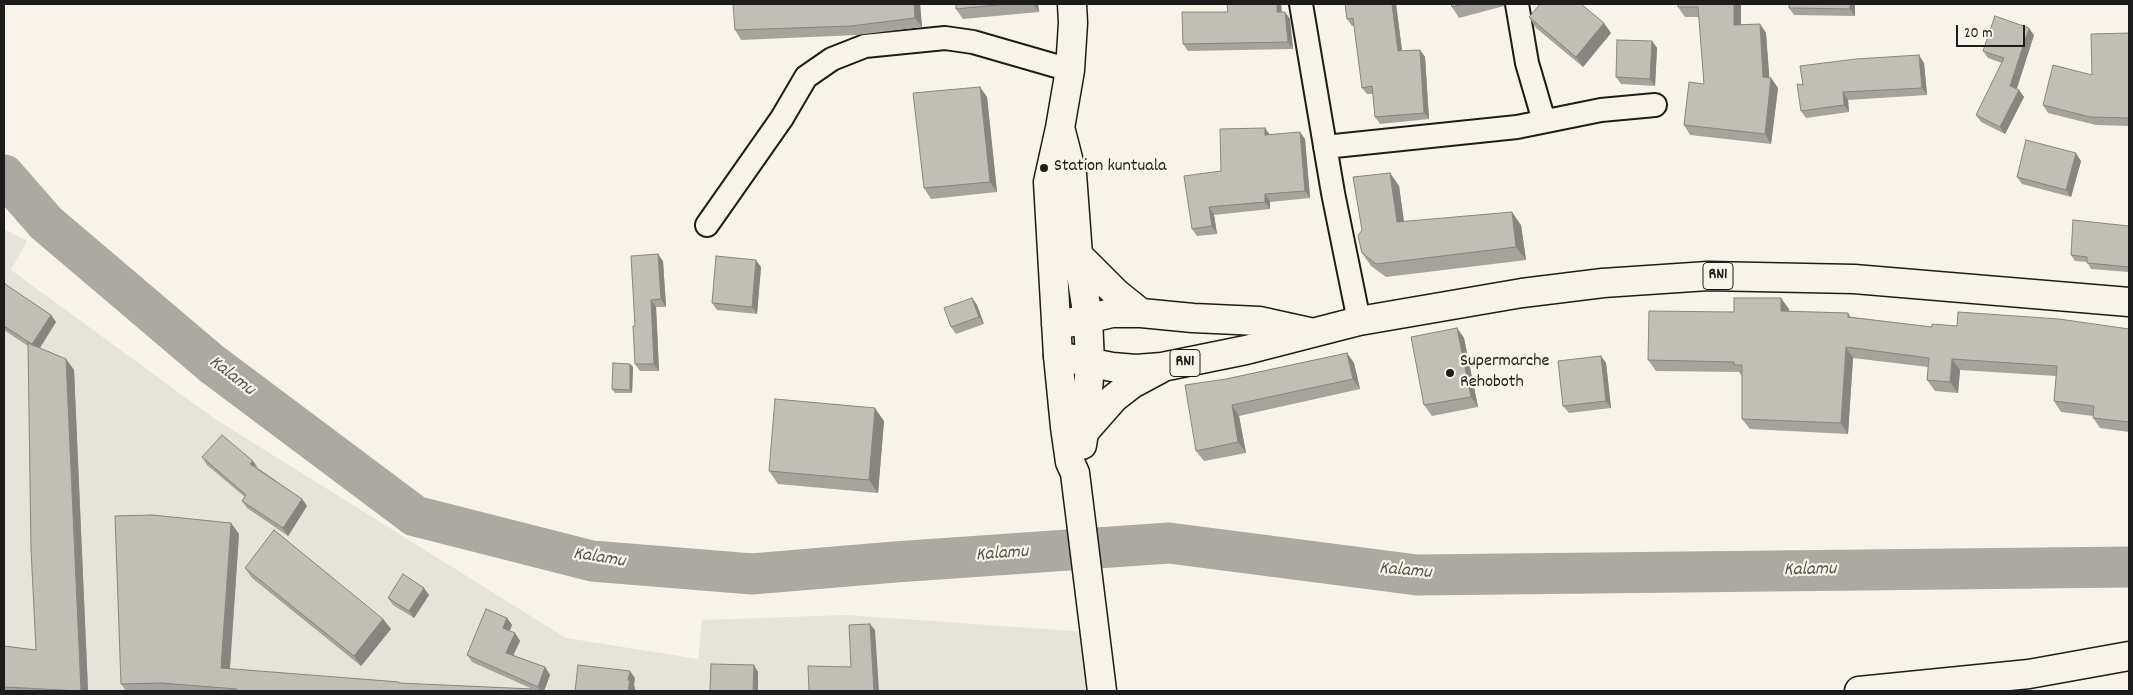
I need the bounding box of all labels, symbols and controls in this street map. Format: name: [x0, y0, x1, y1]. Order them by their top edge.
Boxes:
scale bar: [1958, 15, 2027, 47]
text: 20 m: [1964, 23, 1992, 45]
place label: Station kuntuala: [1054, 157, 1166, 179]
marker: Station kuntuala: [1038, 162, 1050, 174]
road number: RN1: [1703, 262, 1733, 290]
road number: RN1: [1170, 349, 1200, 376]
water label: Kalamu: [203, 352, 259, 402]
place label: Supermarche Rehoboth: [1460, 352, 1549, 394]
marker: Supermarche Rehoboth: [1444, 367, 1456, 379]
water label: Kalamu: [975, 542, 1029, 568]
water label: Kalamu: [571, 544, 627, 574]
water label: Kalamu: [1378, 558, 1432, 586]
water label: Kalamu: [1784, 559, 1836, 583]

